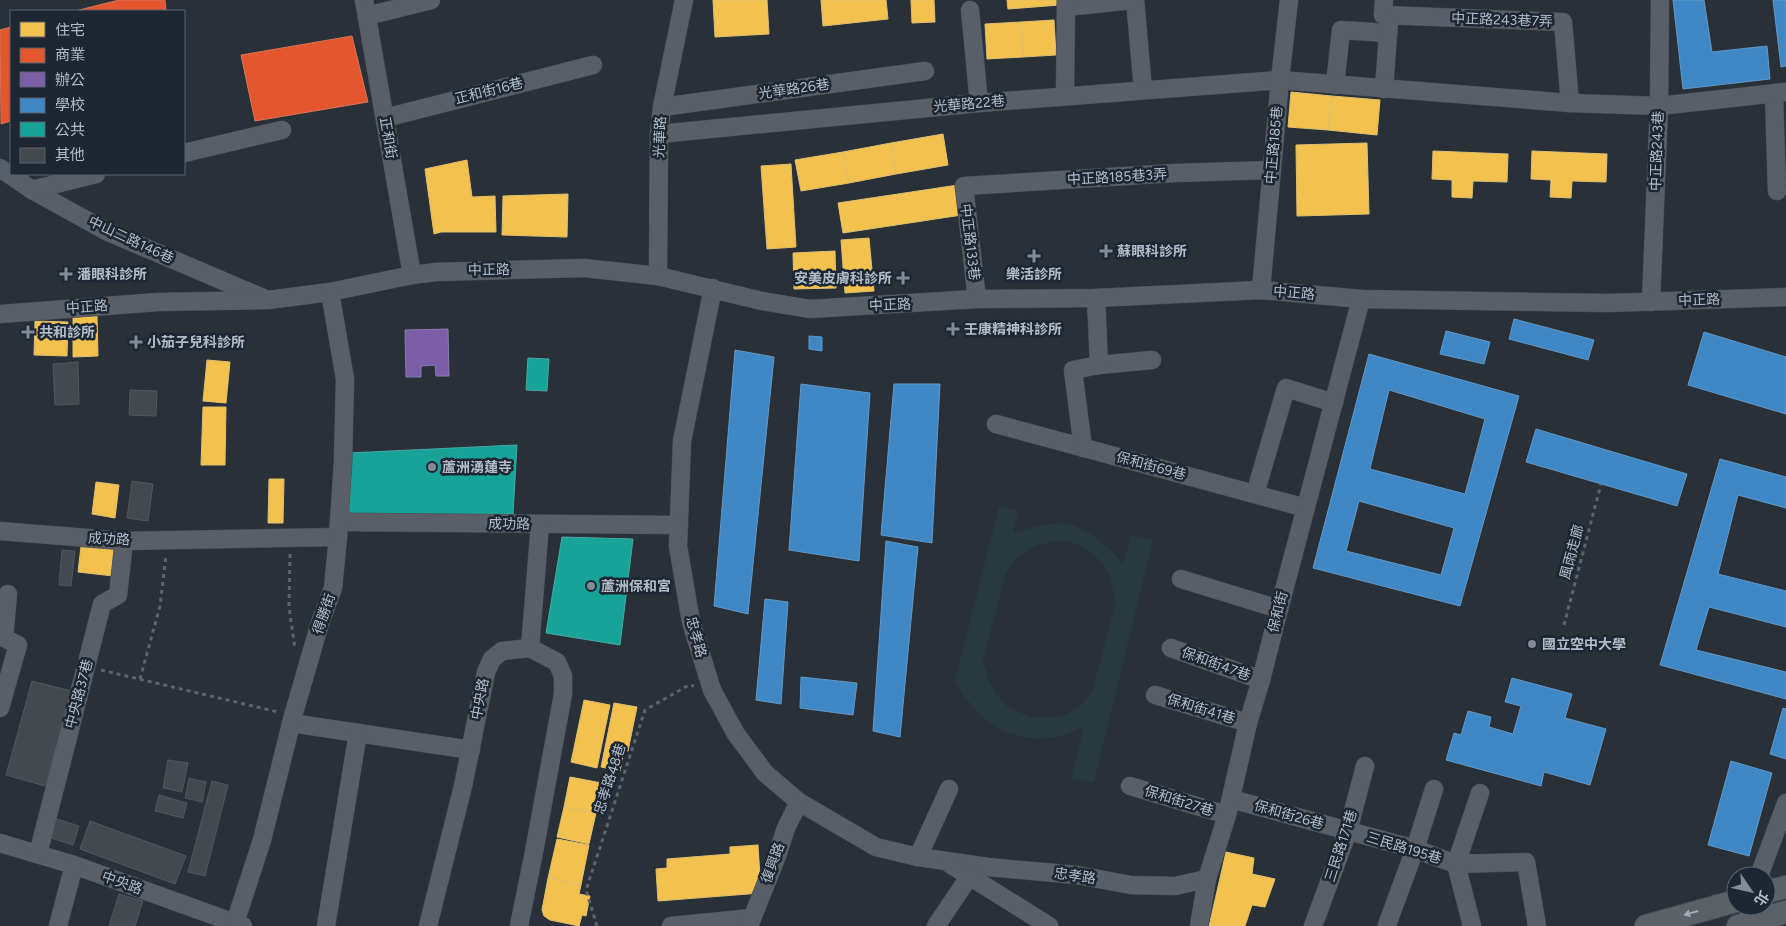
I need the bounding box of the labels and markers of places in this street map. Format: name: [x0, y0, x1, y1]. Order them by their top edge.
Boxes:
place label: 蘇眼科診所: [1117, 243, 1187, 260]
marker: 蘇眼科診所: [1099, 244, 1113, 258]
marker: 樂活診所: [1027, 249, 1041, 263]
place label: 潘眼科診所: [77, 266, 147, 283]
place label: 樂活診所: [1006, 266, 1062, 283]
marker: 潘眼科診所: [59, 267, 73, 281]
place label: 安美皮膚科診所: [794, 270, 892, 287]
marker: 安美皮膚科診所: [896, 271, 910, 285]
place label: 壬康精神科診所: [964, 321, 1062, 338]
marker: 壬康精神科診所: [946, 322, 960, 336]
place label: 共和診所: [39, 324, 95, 341]
marker: 共和診所: [21, 325, 35, 339]
place label: 小茄子兒科診所: [147, 334, 245, 351]
marker: 小茄子兒科診所: [129, 335, 143, 349]
place label: 蘆洲湧蓮寺: [442, 459, 512, 476]
marker: 蘆洲湧蓮寺: [426, 461, 438, 473]
place label: 蘆洲保和宮: [601, 578, 671, 595]
marker: 蘆洲保和宮: [585, 580, 597, 592]
place label: 國立空中大學: [1542, 636, 1626, 653]
marker: 國立空中大學: [1526, 638, 1538, 650]

